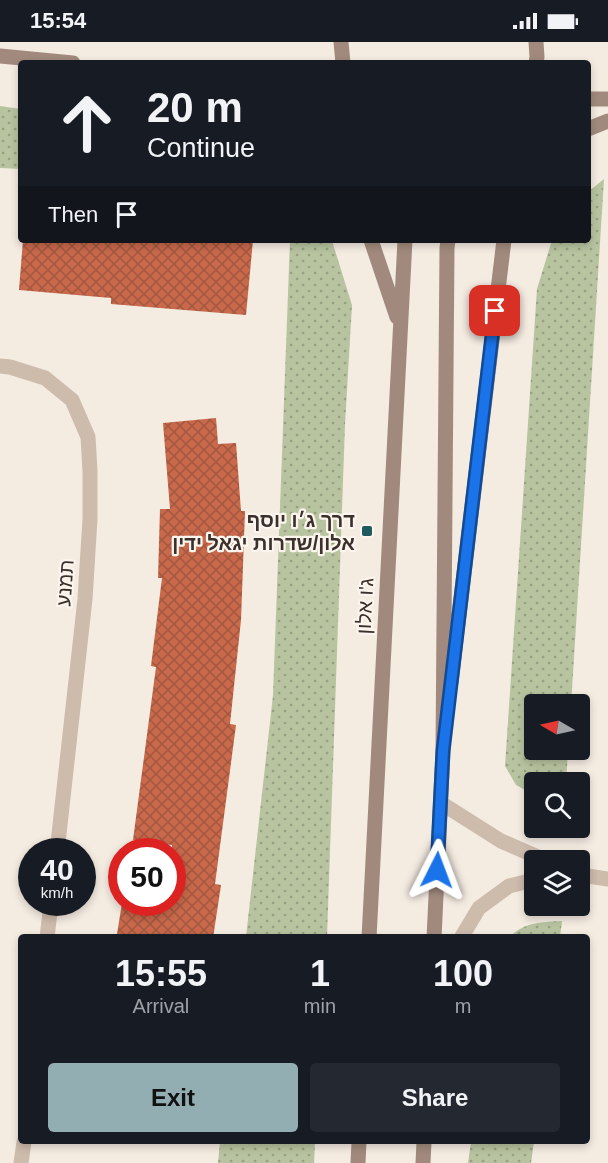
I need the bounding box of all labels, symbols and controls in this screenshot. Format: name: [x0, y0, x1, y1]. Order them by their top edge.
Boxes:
text: 15:54: [30, 8, 86, 33]
icon: ahead: [48, 84, 126, 162]
text: 20 m: [147, 84, 243, 131]
text: Continue: [147, 133, 255, 163]
icon: arrive: [110, 198, 143, 231]
text: Then: [48, 202, 98, 227]
pin: [469, 285, 520, 336]
icon: arrive: [478, 294, 511, 327]
place label: דרך ג׳ו יוסף אלון/שדרות יגאל ידין: [172, 509, 355, 554]
marker: דרך ג׳ו יוסף אלון/שדרות יגאל ידין: [360, 524, 374, 538]
street label: תמנע: [52, 559, 78, 607]
street label: ג'ו אלון: [353, 577, 377, 635]
north arrow: [524, 694, 590, 760]
map controls: [524, 694, 590, 916]
button: search: [524, 772, 590, 838]
speed limit sign: 50: [108, 838, 186, 916]
position arrow: [405, 838, 469, 902]
button: layers: [524, 850, 590, 916]
text: 40: [40, 853, 74, 886]
text: km/h: [41, 884, 73, 901]
text: 15:55: [115, 953, 207, 994]
text: 1: [310, 953, 330, 994]
text: 100: [433, 953, 493, 994]
text: Arrival: [133, 995, 189, 1017]
text: min: [304, 995, 336, 1017]
text: m: [455, 995, 471, 1017]
button: Exit: [48, 1063, 298, 1132]
button: Share: [310, 1063, 560, 1132]

